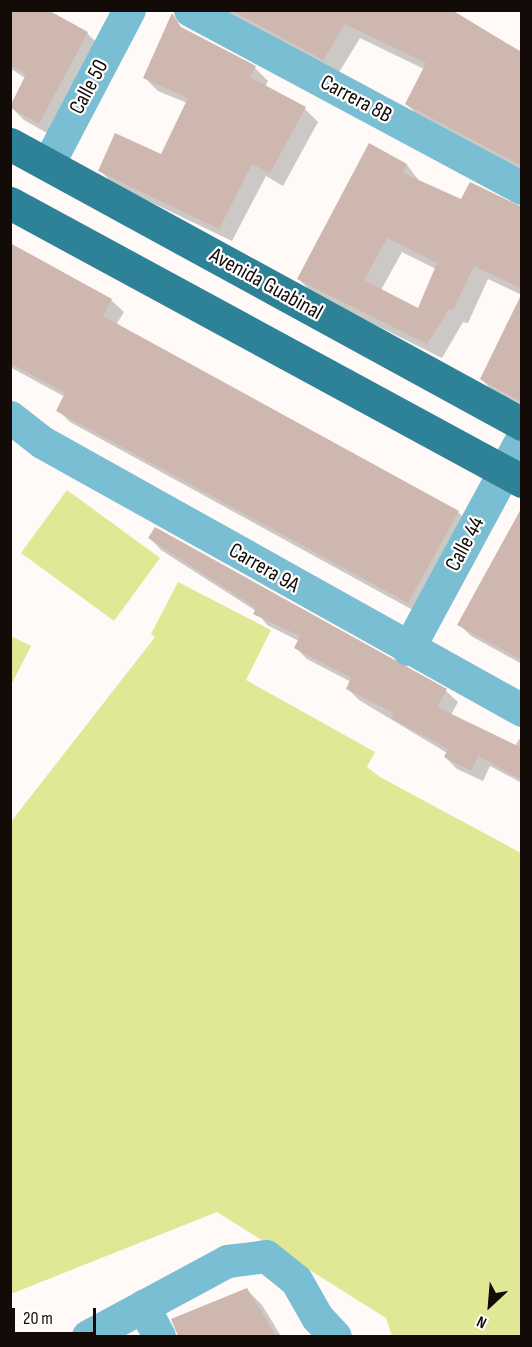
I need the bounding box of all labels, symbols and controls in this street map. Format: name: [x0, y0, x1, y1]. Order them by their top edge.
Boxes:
street label: Calle 50: [64, 55, 114, 119]
street label: Carrera 8B: [316, 69, 396, 129]
street label: Avenida Guabinal: [205, 242, 327, 326]
street label: Calle 44: [440, 512, 490, 576]
street label: Carrera 9A: [224, 537, 304, 599]
north arrow: [460, 1275, 520, 1335]
scale bar: [15, 1296, 99, 1334]
text: 20 m: [23, 1308, 53, 1329]
text: N: [474, 1311, 490, 1332]

